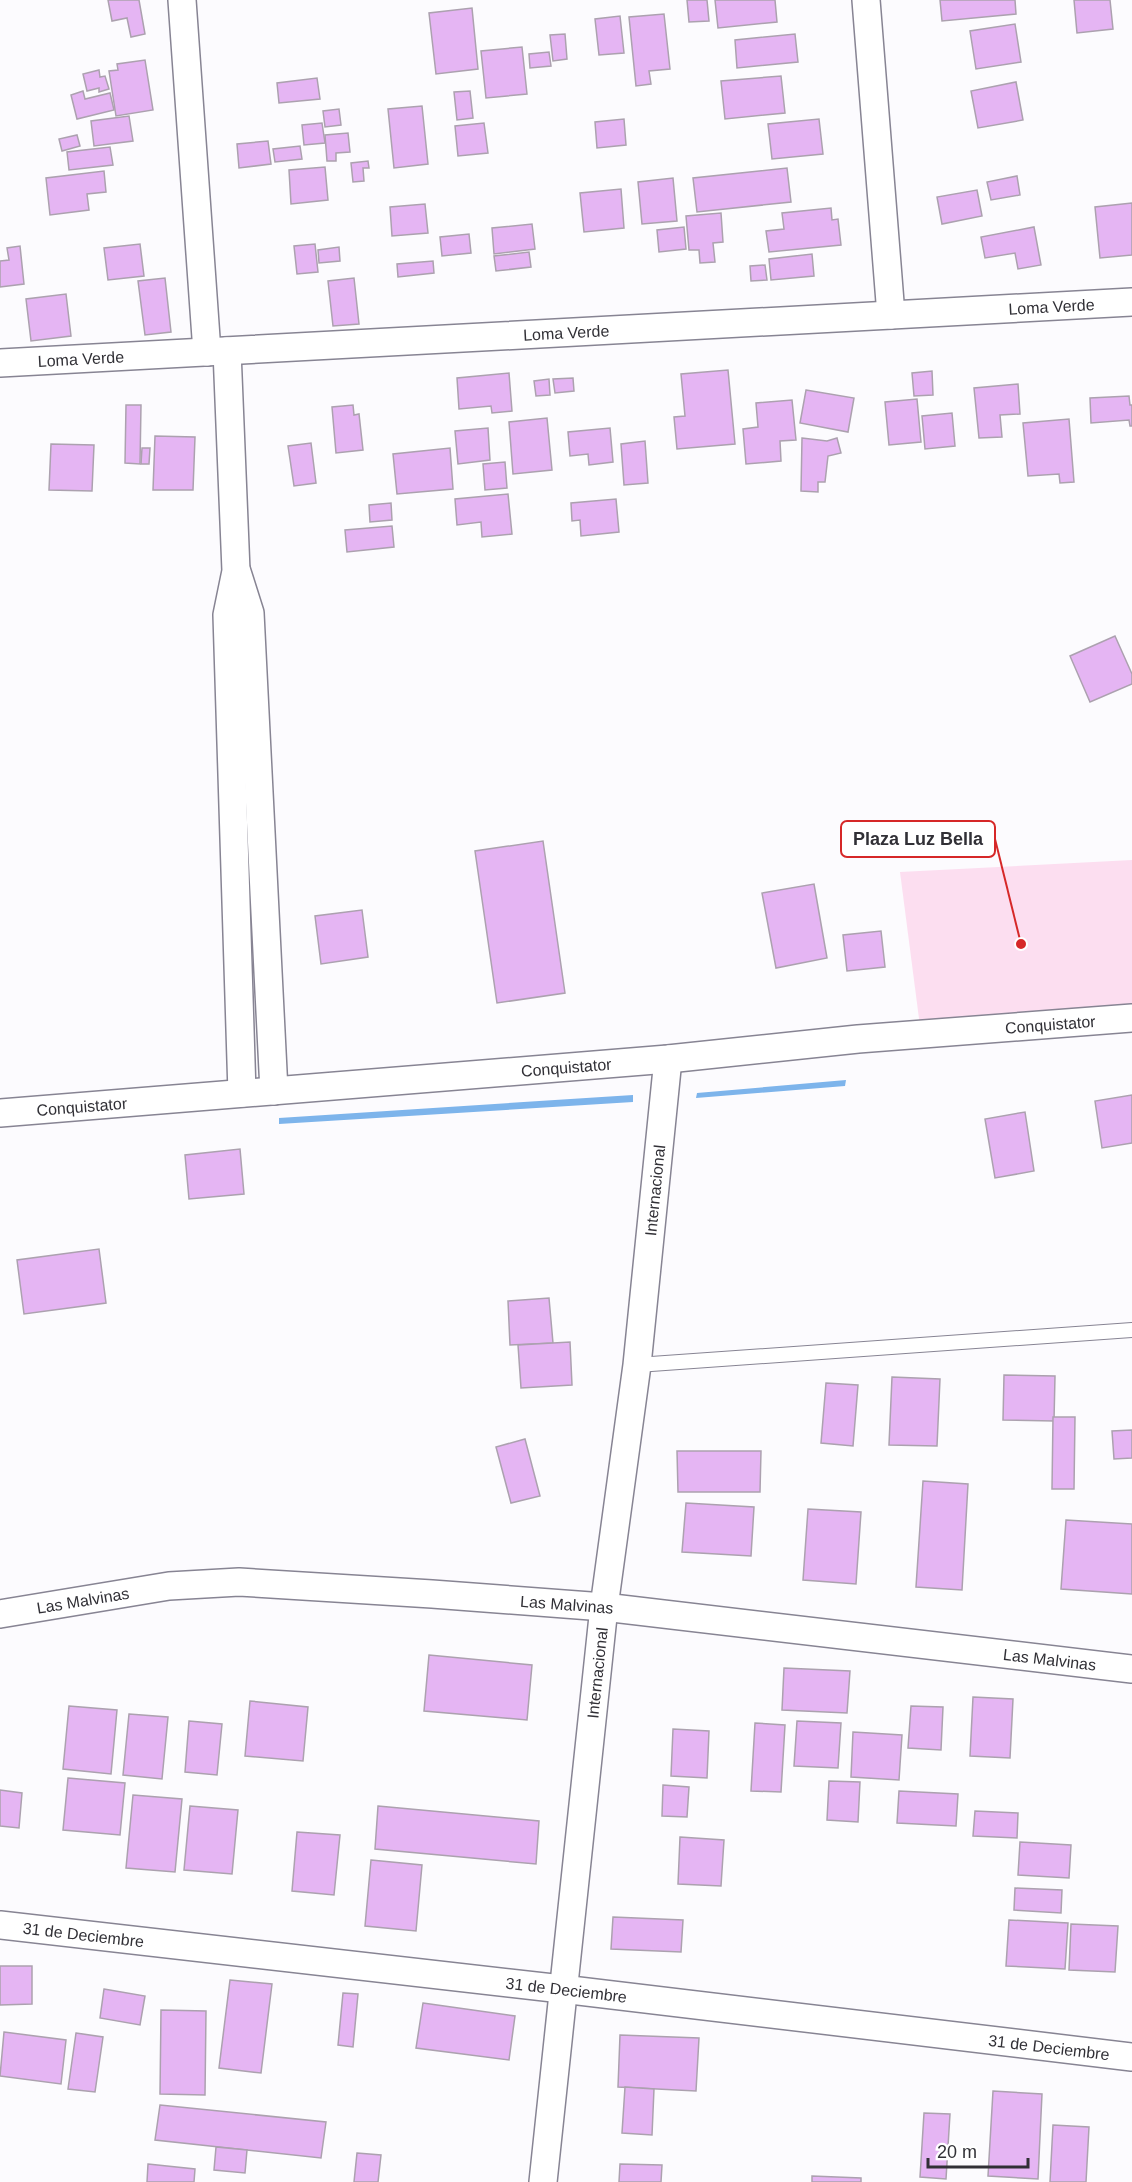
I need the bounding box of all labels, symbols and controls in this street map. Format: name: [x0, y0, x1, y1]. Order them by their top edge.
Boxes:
street label: Loma Verde: [1008, 296, 1095, 317]
street label: Loma Verde: [523, 322, 610, 343]
street label: Loma Verde: [37, 348, 125, 369]
callout: Plaza Luz Bella: [841, 821, 995, 857]
text: Plaza Luz Bella: [853, 829, 984, 849]
street label: Conquistator: [1004, 1012, 1097, 1036]
street label: Conquistator: [520, 1055, 613, 1079]
street label: Conquistator: [36, 1094, 128, 1119]
street label: Internacional: [642, 1144, 668, 1237]
street label: Las Malvinas: [35, 1584, 130, 1616]
street label: Las Malvinas: [520, 1592, 614, 1617]
street label: Internacional: [584, 1626, 610, 1719]
street label: Las Malvinas: [1002, 1645, 1097, 1673]
street label: 31 de Deciembre: [22, 1919, 145, 1950]
street label: 31 de Deciembre: [505, 1974, 628, 2005]
street label: 31 de Deciembre: [987, 2031, 1111, 2063]
scale bar: [928, 2131, 1028, 2169]
text: 20 m: [937, 2142, 977, 2162]

